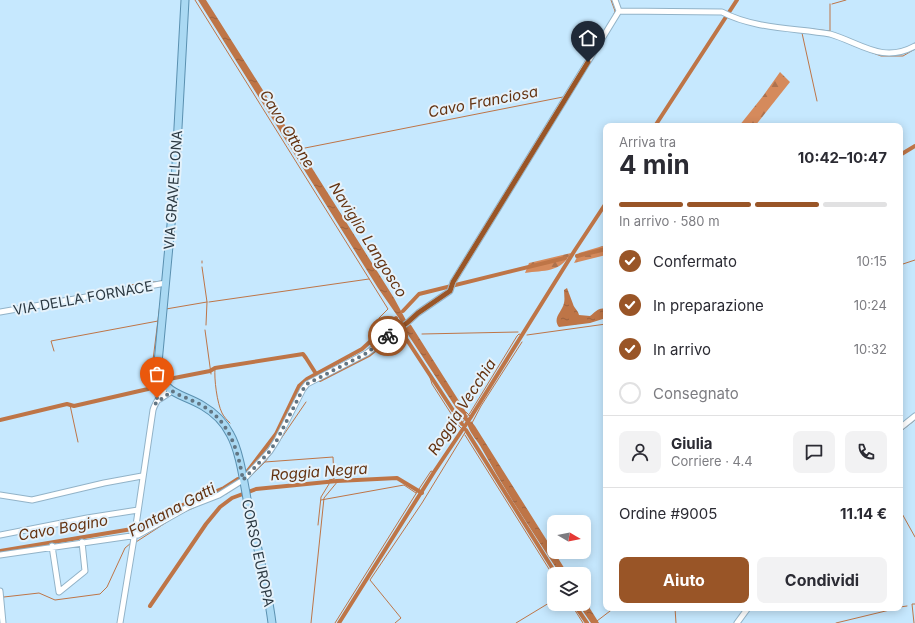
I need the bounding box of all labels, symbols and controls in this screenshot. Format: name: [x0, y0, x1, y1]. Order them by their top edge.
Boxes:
pin: [571, 21, 605, 62]
icon: home: [577, 27, 599, 49]
water label: Cavo Franciosa: [426, 82, 539, 121]
water label: Cavo Ottone: [256, 86, 319, 171]
street label: VIA GRAVELLONA: [160, 129, 185, 250]
text: Arriva tra: [619, 134, 676, 150]
text: 10:42–10:47: [798, 148, 887, 167]
text: 4 min: [619, 149, 690, 180]
water label: Naviglio Langosco: [325, 179, 412, 301]
text: In arrivo · 580 m: [619, 213, 720, 229]
icon: check: [619, 250, 641, 272]
text: Confermato: [653, 252, 737, 271]
text: 10:15: [857, 253, 887, 269]
street label: VIA DELLA FORNACE: [12, 277, 154, 318]
icon: check: [619, 294, 641, 316]
text: In preparazione: [653, 296, 764, 315]
text: 10:24: [854, 297, 887, 313]
courier: [368, 316, 408, 356]
icon: bike: [377, 325, 399, 347]
icon: check: [619, 338, 641, 360]
text: In arrivo: [653, 340, 711, 359]
text: 10:32: [854, 341, 887, 357]
water label: Roggia Vecchia: [423, 355, 500, 458]
pin: [140, 357, 174, 398]
icon: bag: [146, 363, 168, 385]
text: Consegnato: [653, 384, 739, 403]
button: person: [619, 431, 661, 473]
button: chat: [793, 431, 835, 473]
button: phone: [845, 431, 887, 473]
text: Giulia: [671, 434, 713, 453]
text: Corriere · 4.4: [671, 453, 753, 469]
water label: Roggia Negra: [270, 459, 368, 484]
water label: Fontana Gatti: [125, 478, 219, 540]
street label: CORSO EUROPA: [239, 497, 278, 609]
text: Ordine #9005: [619, 504, 717, 523]
text: 11.14 €: [840, 504, 887, 523]
water label: Cavo Bogino: [17, 510, 109, 545]
north arrow: [547, 515, 591, 559]
map controls: [547, 515, 591, 611]
button: Aiuto: [619, 557, 749, 603]
button: Condividi: [757, 557, 887, 603]
button: layers: [547, 567, 591, 611]

